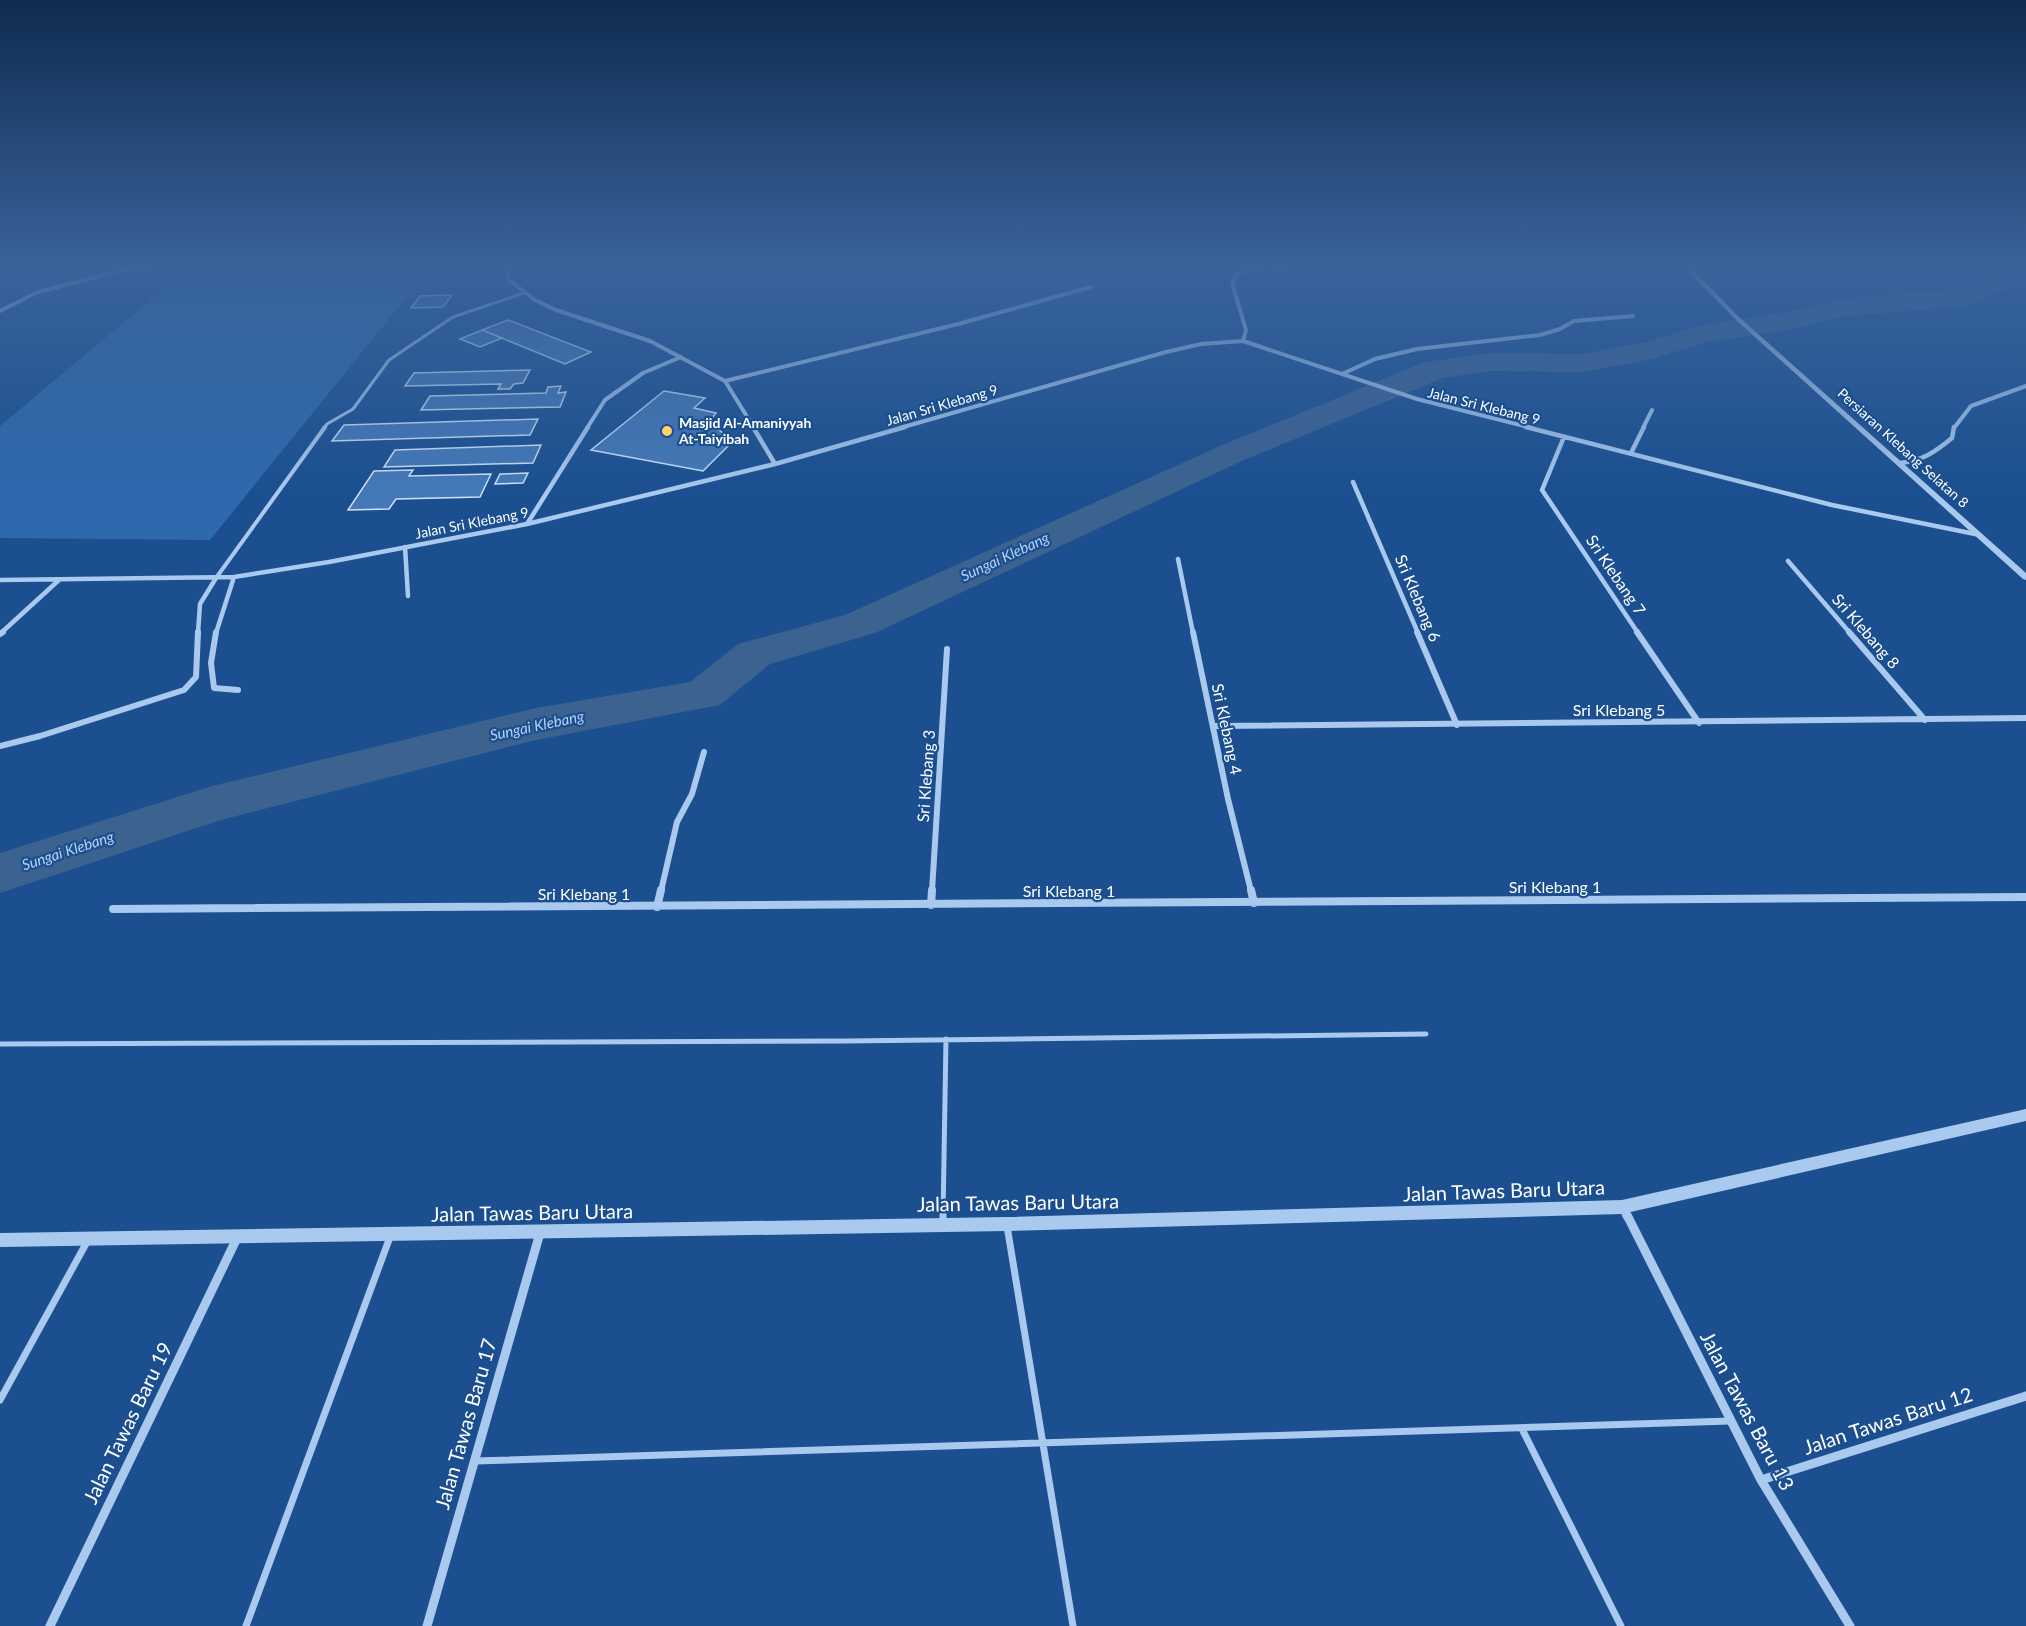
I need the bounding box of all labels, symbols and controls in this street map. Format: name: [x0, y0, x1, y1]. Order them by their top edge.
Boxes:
street label: Jalan Sri Klebang 9: [884, 380, 1000, 429]
street label: Jalan Sri Klebang 9: [1426, 383, 1542, 428]
street label: Persiaran Klebang Selatan 8: [1834, 384, 1972, 511]
place label: Masjid Al-Amaniyyah At-Taiyibah: [678, 414, 811, 447]
marker: Masjid Al-Amaniyyah At-Taiyibah: [660, 424, 674, 438]
street label: Jalan Sri Klebang 9: [414, 503, 530, 542]
water label: Sungai Klebang: [957, 527, 1052, 584]
street label: Sri Klebang 7: [1583, 531, 1650, 618]
street label: Sri Klebang 6: [1392, 551, 1445, 644]
street label: Sri Klebang 8: [1829, 589, 1904, 672]
street label: Sri Klebang 4: [1209, 682, 1246, 776]
street label: Sri Klebang 5: [1573, 700, 1665, 719]
water label: Sungai Klebang: [488, 706, 586, 744]
street label: Sri Klebang 3: [913, 729, 938, 823]
water label: Sungai Klebang: [19, 826, 117, 873]
street label: Sri Klebang 1: [1509, 877, 1601, 896]
street label: Sri Klebang 1: [1023, 881, 1115, 900]
street label: Sri Klebang 1: [538, 884, 630, 903]
street label: Jalan Tawas Baru Utara: [1403, 1174, 1605, 1206]
street label: Jalan Tawas Baru Utara: [917, 1188, 1119, 1216]
street label: Jalan Tawas Baru Utara: [431, 1198, 633, 1226]
street label: Jalan Tawas Baru 13: [1696, 1327, 1800, 1494]
street label: Jalan Tawas Baru 17: [429, 1336, 501, 1512]
street label: Jalan Tawas Baru 19: [78, 1338, 177, 1507]
street label: Jalan Tawas Baru 12: [1800, 1381, 1975, 1459]

